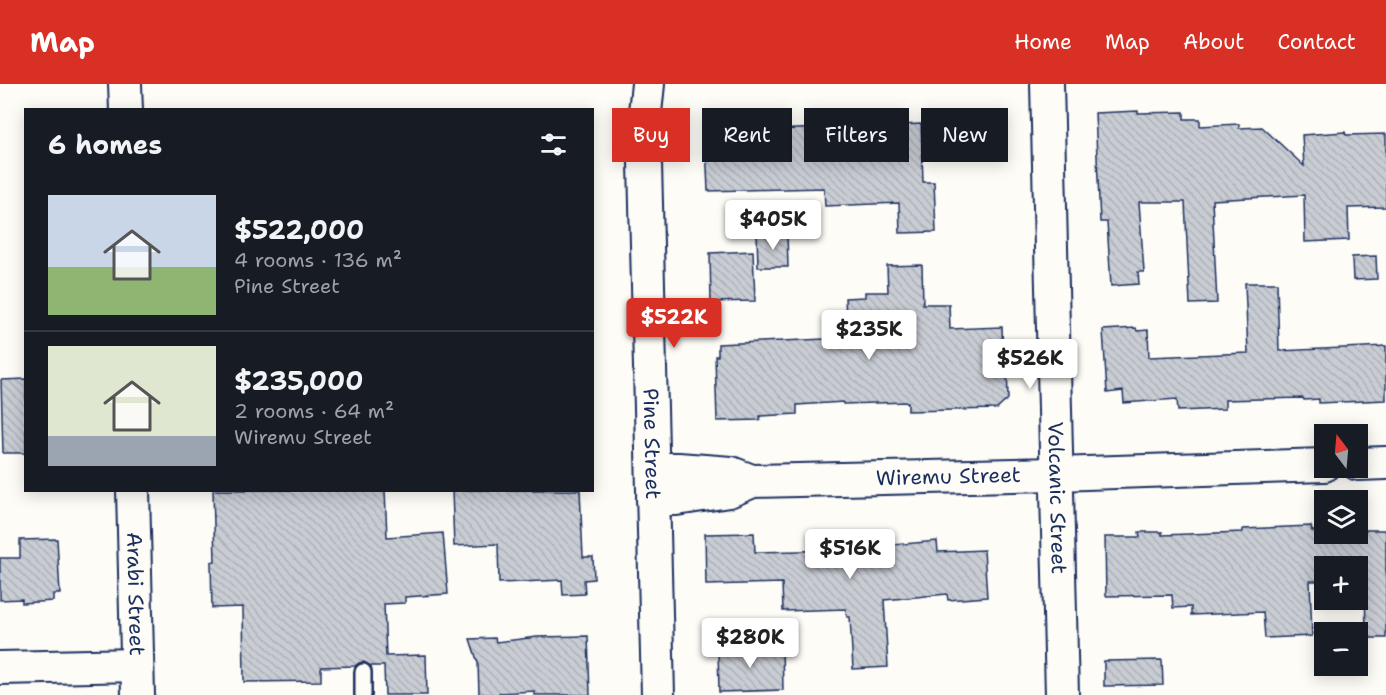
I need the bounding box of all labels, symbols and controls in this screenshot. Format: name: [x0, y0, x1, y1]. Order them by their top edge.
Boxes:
text: Map: [30, 23, 95, 61]
text: Home: [1014, 28, 1072, 56]
text: Map: [1105, 28, 1150, 56]
text: About: [1183, 28, 1244, 56]
text: Contact: [1277, 28, 1356, 56]
chip: Buy: [612, 108, 690, 162]
chip: Rent: [702, 108, 792, 162]
chip: Filters: [804, 108, 909, 162]
chip: New: [921, 108, 1008, 162]
text: 6 homes: [48, 127, 162, 162]
icon: filters: [537, 128, 570, 161]
pin: $405K: [731, 200, 815, 251]
text: $405K: [739, 206, 807, 232]
text: $522,000: [234, 212, 364, 247]
icon: home: [96, 219, 168, 291]
text: 4 rooms · 136 m²: [234, 247, 402, 273]
text: Pine Street: [234, 273, 340, 299]
pin: $522K: [632, 298, 716, 349]
text: $522K: [640, 304, 708, 330]
pin: $235K: [827, 310, 911, 361]
text: $235K: [835, 316, 903, 342]
pin: $526K: [988, 339, 1072, 390]
text: $526K: [996, 345, 1064, 371]
text: $235,000: [234, 363, 363, 398]
icon: home: [96, 370, 168, 442]
street label: Pine Street: [637, 388, 667, 500]
text: 2 rooms · 64 m²: [234, 398, 394, 424]
street label: Volcanic Street: [1041, 421, 1073, 574]
text: Wiremu Street: [234, 424, 372, 450]
north arrow: [1314, 424, 1368, 478]
map controls: [1314, 424, 1368, 676]
street label: Wiremu Street: [875, 461, 1021, 492]
button: layers: [1314, 490, 1368, 544]
pin: $516K: [808, 529, 892, 580]
street label: Arabi Street: [120, 532, 151, 656]
text: $516K: [819, 535, 881, 561]
button: +: [1314, 556, 1368, 610]
pin: $280K: [708, 618, 792, 669]
button: −: [1314, 622, 1368, 676]
text: $280K: [716, 624, 784, 650]

